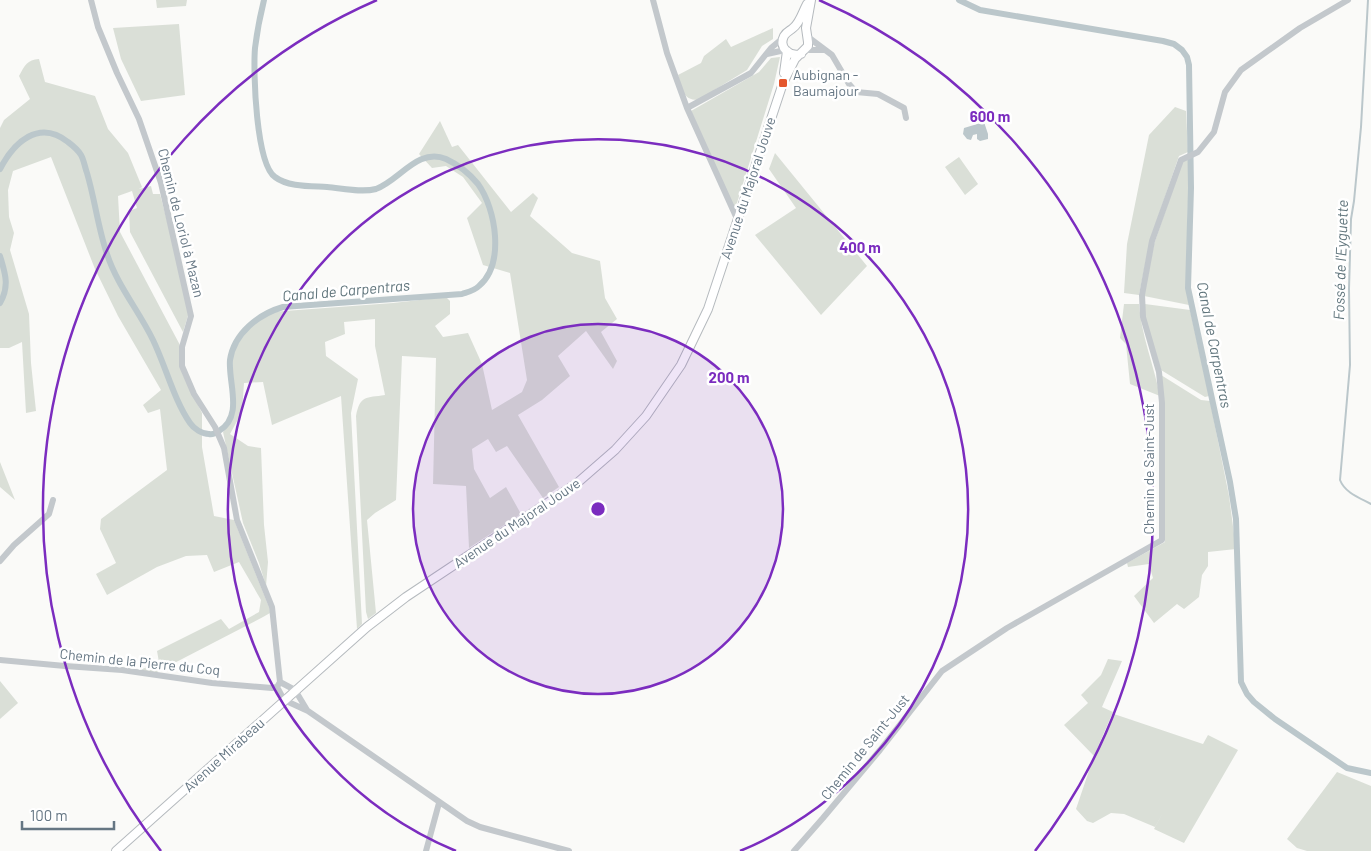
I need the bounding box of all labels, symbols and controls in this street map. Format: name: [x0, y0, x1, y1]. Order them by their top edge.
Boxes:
place label: Aubignan - Baumajour: [793, 66, 859, 99]
marker: Aubignan - Baumajour: [777, 77, 789, 89]
text: 600 m: [970, 107, 1010, 125]
street label: Avenue du Majoral Jouve: [716, 114, 779, 261]
street label: Chemin de Loriol à Mazan: [155, 147, 208, 299]
water label: Fossé de l'Eyguette: [1329, 199, 1351, 320]
text: 400 m: [839, 238, 881, 256]
water label: Canal de Carpentras: [281, 275, 410, 305]
water label: Canal de Carpentras: [1194, 280, 1236, 409]
text: 200 m: [708, 368, 750, 386]
street label: Chemin de Saint-Just: [1140, 403, 1157, 535]
street label: Avenue du Majoral Jouve: [450, 474, 583, 571]
centre of rings: [589, 500, 607, 518]
street label: Chemin de la Pierre du Coq: [59, 645, 221, 678]
street label: Chemin de Saint-Just: [817, 690, 912, 803]
street label: Avenue Mirabeau: [180, 714, 268, 795]
scale bar: [22, 798, 115, 830]
text: 100 m: [30, 806, 68, 824]

